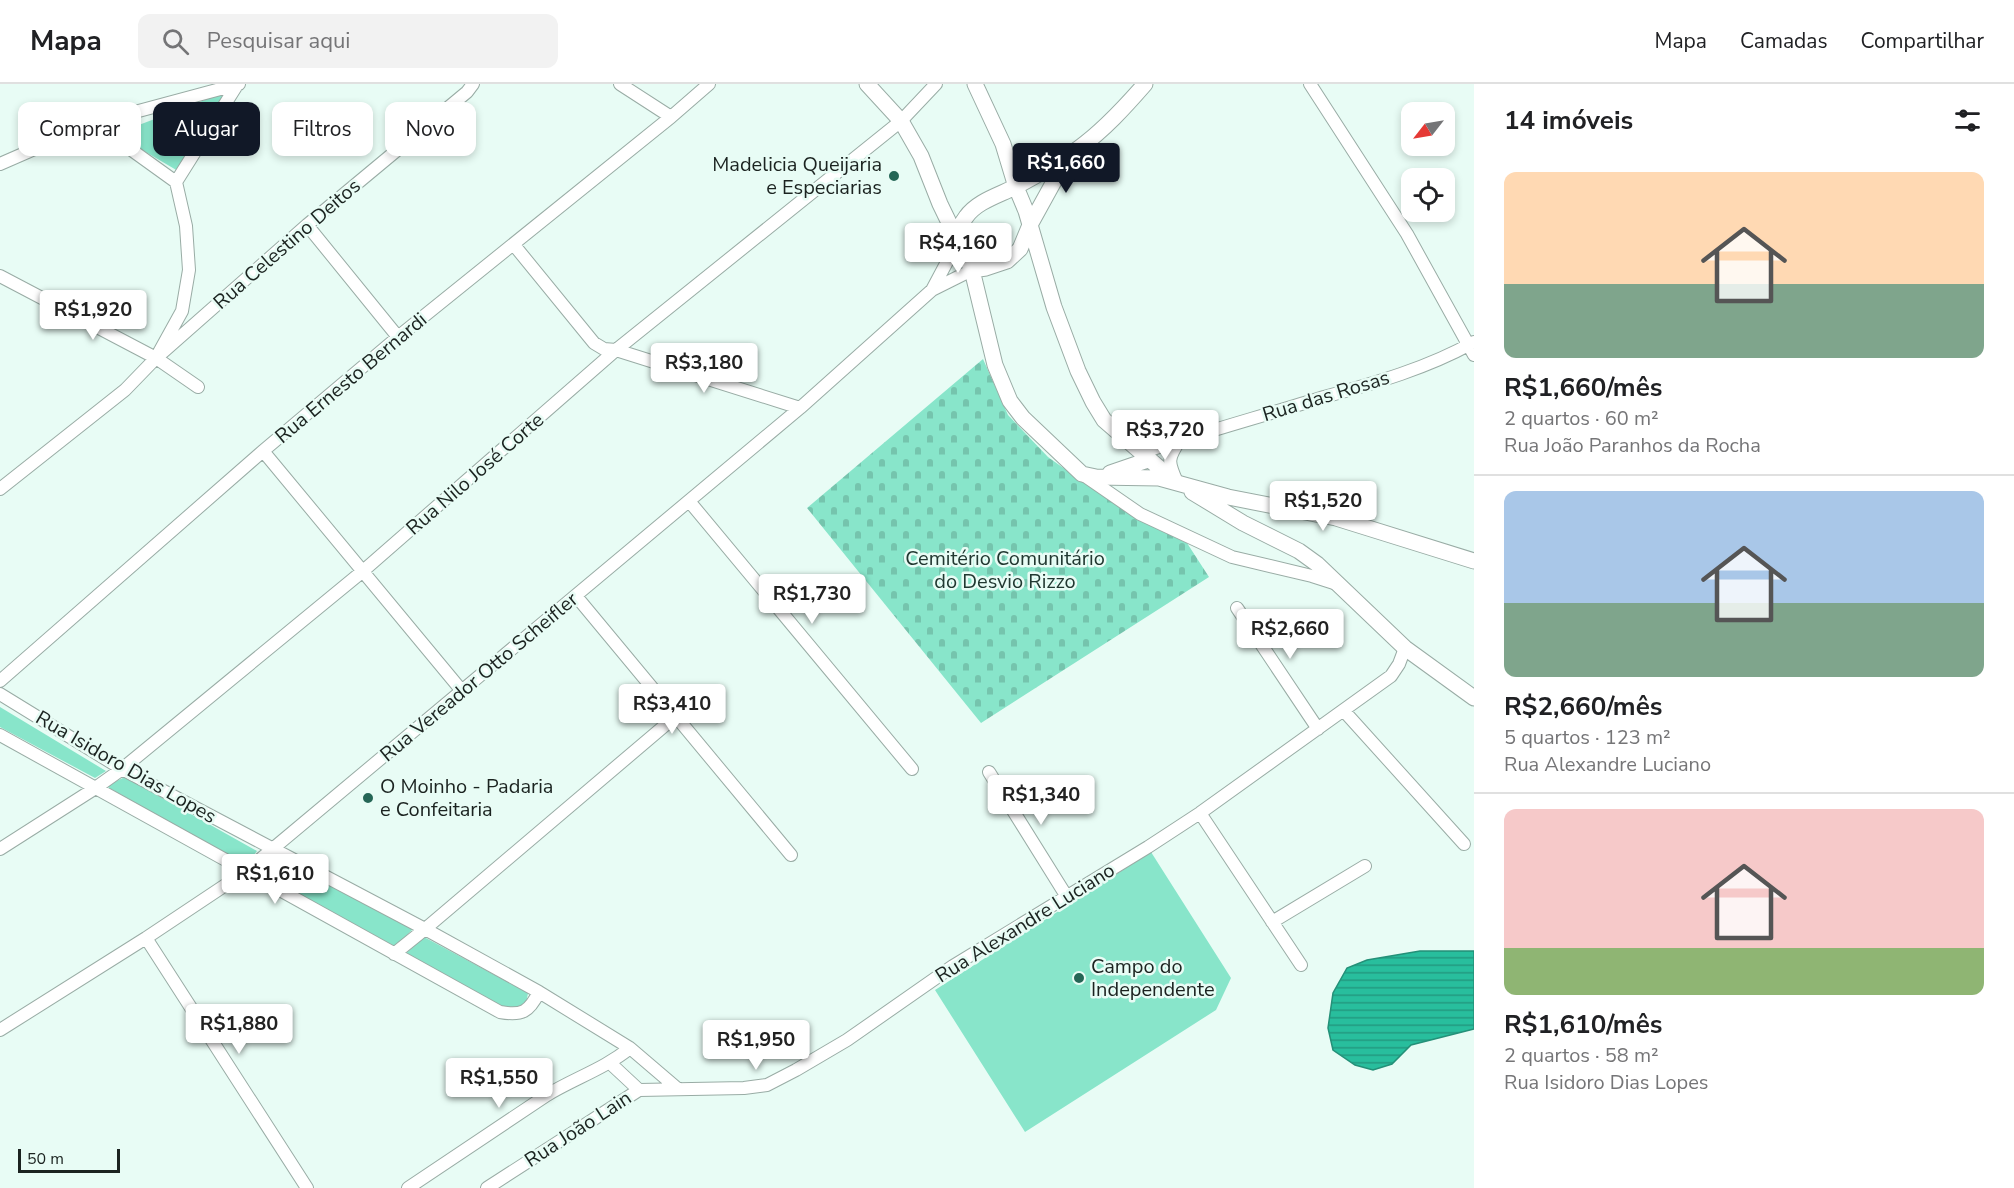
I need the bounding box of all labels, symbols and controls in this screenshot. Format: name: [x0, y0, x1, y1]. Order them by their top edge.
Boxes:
search box: [138, 14, 558, 68]
text: Mapa: [30, 22, 102, 60]
icon: search: [159, 25, 192, 58]
text: Pesquisar aqui: [207, 26, 350, 56]
text: Mapa: [1655, 27, 1707, 55]
text: Camadas: [1740, 27, 1827, 55]
text: Compartilhar: [1860, 27, 1984, 55]
chip: Comprar: [18, 102, 141, 156]
chip: Alugar: [153, 102, 260, 156]
chip: Filtros: [272, 102, 373, 156]
chip: Novo: [385, 102, 476, 156]
north arrow: [1401, 102, 1455, 156]
map controls: [1401, 102, 1455, 222]
text: 14 imóveis: [1504, 103, 1633, 138]
icon: filters: [1951, 104, 1984, 137]
pin: R$1,660: [1011, 143, 1121, 194]
text: R$1,660: [1027, 149, 1105, 176]
place label: Madelicia Queijaria e Especiarias: [712, 151, 882, 201]
button: locate: [1401, 168, 1455, 222]
marker: Madelicia Queijaria e Especiarias: [887, 169, 901, 183]
street label: Rua Celestino Deitos: [208, 173, 366, 315]
icon: home: [1690, 211, 1798, 319]
pin: R$4,160: [903, 223, 1013, 274]
text: R$4,160: [919, 229, 997, 256]
pin: R$1,920: [38, 290, 148, 341]
text: R$1,920: [54, 296, 132, 323]
street label: Rua Ernesto Bernardi: [269, 306, 433, 450]
pin: R$3,180: [649, 343, 759, 394]
text: R$3,180: [665, 349, 743, 376]
street label: Rua das Rosas: [1259, 364, 1393, 428]
text: R$1,660/mês: [1504, 370, 1662, 405]
text: 2 quartos · 60 m²: [1504, 405, 1659, 432]
street label: Rua Nilo José Corte: [400, 407, 550, 541]
pin: R$3,720: [1110, 410, 1220, 461]
text: R$3,720: [1126, 416, 1204, 443]
text: Rua João Paranhos da Rocha: [1504, 432, 1761, 459]
pin: R$1,520: [1268, 481, 1378, 532]
text: R$1,520: [1284, 487, 1362, 514]
icon: home: [1690, 530, 1798, 638]
park label: Cemitério Comunitário do Desvio Rizzo: [905, 545, 1105, 595]
pin: R$1,730: [757, 574, 867, 625]
text: R$1,730: [773, 580, 851, 607]
street label: Rua Vereador Otto Scheifler: [374, 586, 584, 768]
pin: R$2,660: [1235, 609, 1345, 660]
text: R$2,660: [1251, 615, 1329, 642]
pin: R$3,410: [617, 684, 727, 735]
text: R$2,660/mês: [1504, 689, 1662, 724]
text: R$3,410: [633, 690, 711, 717]
street label: Rua Isidoro Dias Lopes: [31, 704, 221, 830]
text: 5 quartos · 123 m²: [1504, 724, 1671, 751]
text: Rua Alexandre Luciano: [1504, 751, 1711, 778]
place label: O Moinho - Padaria e Confeitaria: [380, 773, 553, 823]
pin: R$1,340: [986, 775, 1096, 826]
text: R$1,340: [1002, 781, 1080, 808]
marker: O Moinho - Padaria e Confeitaria: [361, 791, 375, 805]
icon: home: [1690, 848, 1798, 956]
pin: R$1,610: [220, 854, 330, 905]
street label: Rua Alexandre Luciano: [930, 857, 1120, 989]
text: R$1,610: [236, 860, 314, 887]
place label: Campo do Independente: [1091, 953, 1215, 1003]
marker: Campo do Independente: [1072, 971, 1086, 985]
pin: R$1,880: [184, 1004, 294, 1055]
text: R$1,610/mês: [1504, 1007, 1662, 1042]
text: R$1,880: [200, 1010, 278, 1037]
pin: R$1,950: [701, 1020, 811, 1071]
text: R$1,950: [717, 1026, 795, 1053]
text: 2 quartos · 58 m²: [1504, 1042, 1659, 1069]
pin: R$1,550: [444, 1058, 554, 1109]
text: R$1,550: [460, 1064, 538, 1091]
text: Rua Isidoro Dias Lopes: [1504, 1069, 1708, 1096]
street label: Rua João Lain: [519, 1084, 637, 1174]
scale bar: [18, 1146, 120, 1174]
text: 50 m: [27, 1148, 64, 1170]

